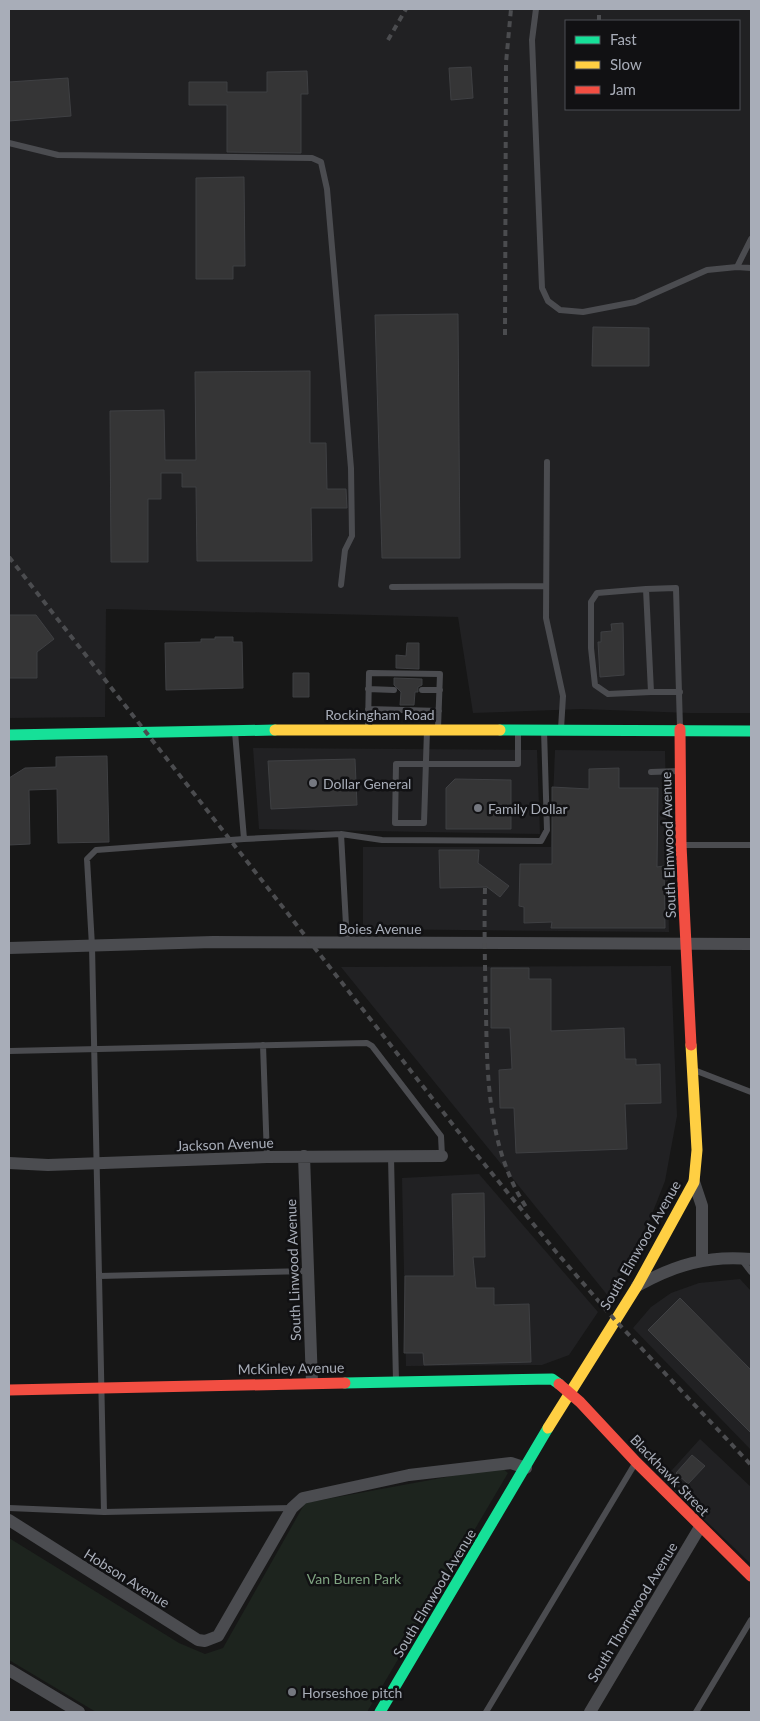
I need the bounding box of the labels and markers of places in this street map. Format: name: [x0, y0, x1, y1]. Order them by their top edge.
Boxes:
place label: Dollar General: [323, 775, 411, 792]
marker: Dollar General: [307, 777, 319, 789]
place label: Family Dollar: [488, 800, 568, 817]
marker: Family Dollar: [472, 802, 484, 814]
place label: Horseshoe pitch: [302, 1684, 402, 1701]
marker: Horseshoe pitch: [286, 1686, 298, 1698]

